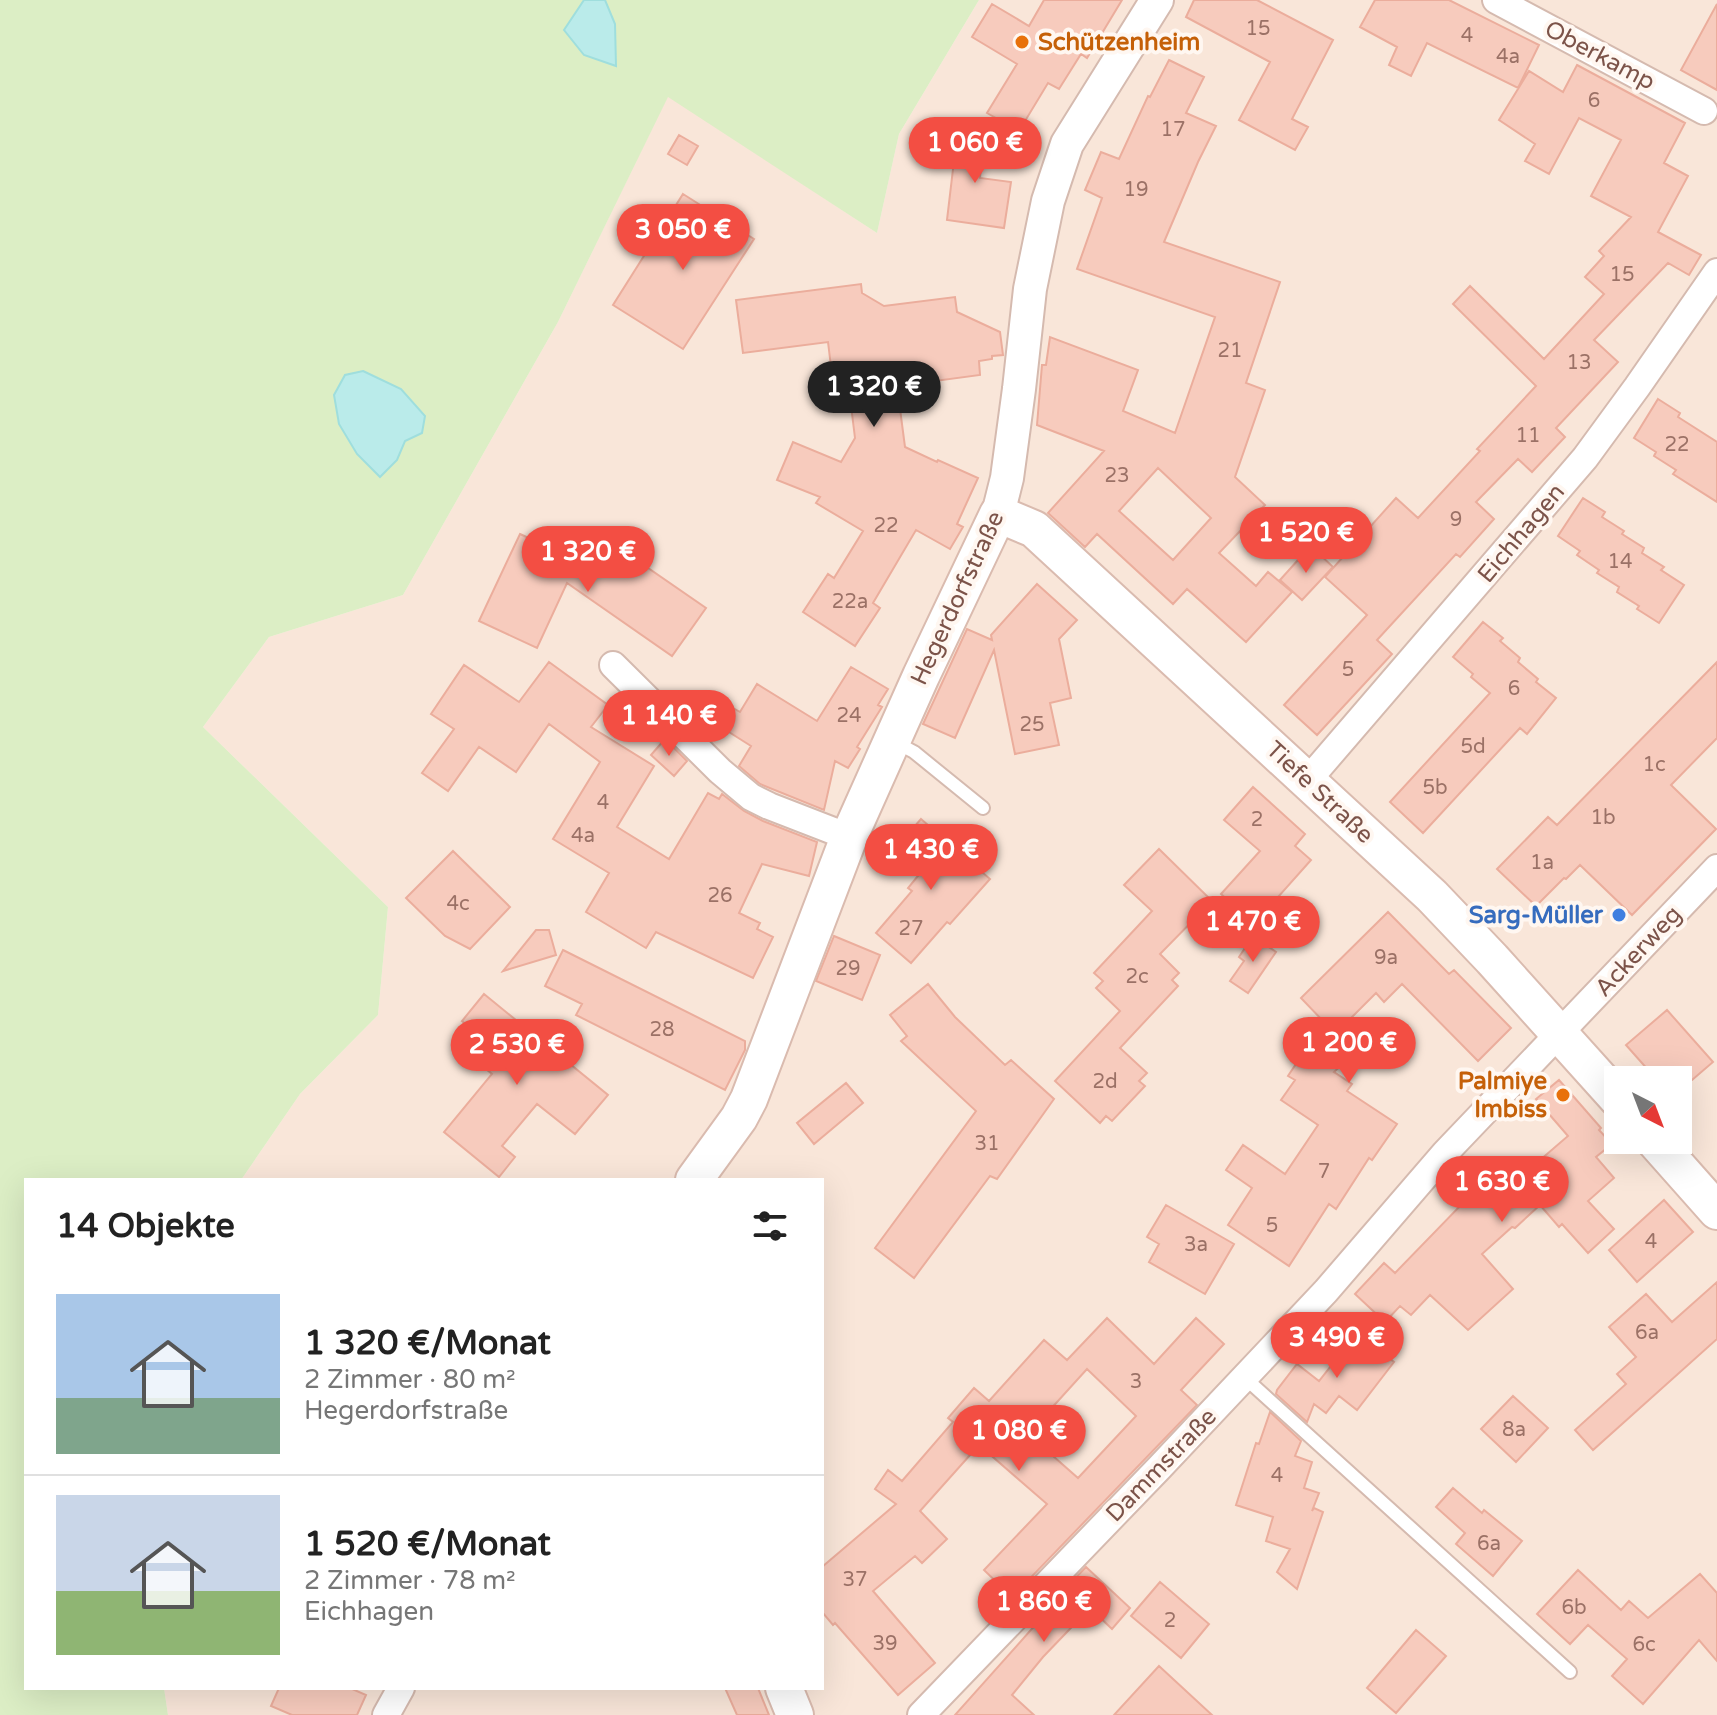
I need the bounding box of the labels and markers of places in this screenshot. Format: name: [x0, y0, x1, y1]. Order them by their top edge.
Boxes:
place label: Schützenheim: [1038, 28, 1200, 57]
marker: Schützenheim: [1013, 33, 1031, 51]
pin: 1 060 €: [901, 117, 1049, 185]
pin: 3 050 €: [609, 204, 757, 272]
pin: 1 320 €: [800, 361, 948, 429]
pin: 1 520 €: [1232, 507, 1380, 575]
pin: 1 320 €: [514, 526, 662, 594]
pin: 1 140 €: [595, 690, 743, 758]
pin: 1 430 €: [857, 824, 1005, 892]
pin: 1 470 €: [1179, 896, 1327, 964]
place label: Sarg-Müller: [1469, 901, 1604, 930]
marker: Sarg-Müller: [1610, 906, 1628, 924]
pin: 1 200 €: [1275, 1017, 1423, 1085]
pin: 2 530 €: [443, 1019, 591, 1087]
place label: Palmiye Imbiss: [1458, 1067, 1547, 1124]
marker: Palmiye Imbiss: [1554, 1086, 1572, 1104]
pin: 1 630 €: [1428, 1156, 1576, 1224]
pin: 3 490 €: [1263, 1312, 1411, 1380]
pin: 1 080 €: [945, 1405, 1093, 1473]
pin: 1 860 €: [970, 1576, 1118, 1644]

